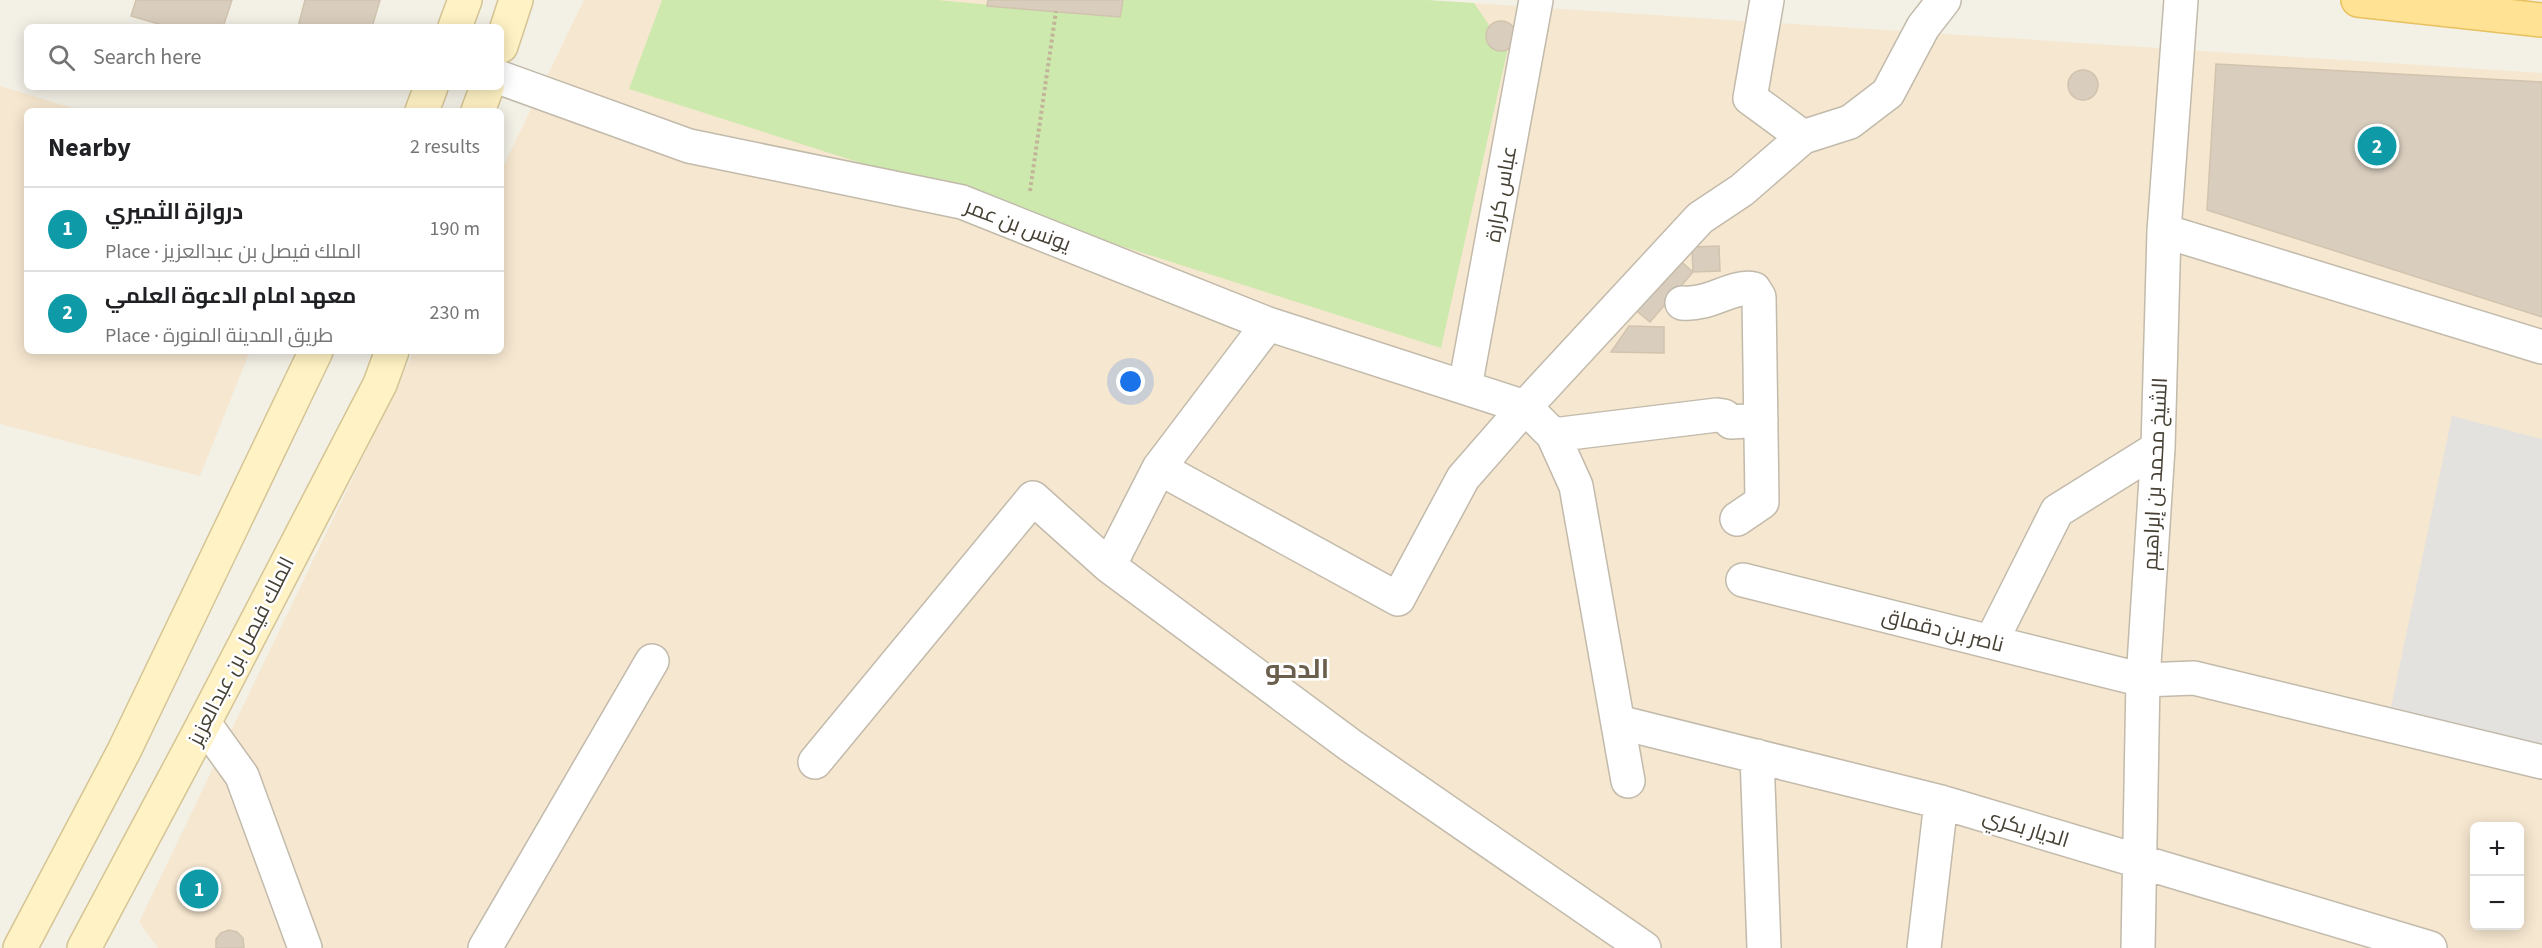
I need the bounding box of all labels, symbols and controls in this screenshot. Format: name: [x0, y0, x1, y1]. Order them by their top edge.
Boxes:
search box: [24, 24, 504, 90]
icon: search: [45, 41, 78, 74]
text: Search here: [93, 41, 201, 73]
pin: 2: [2358, 124, 2396, 168]
text: Nearby: [48, 129, 131, 166]
text: 2 results: [410, 133, 480, 161]
street label: عباس كرارة: [1478, 143, 1524, 245]
street label: يونس بن عمر: [960, 191, 1076, 259]
text: دروازة الثميري: [105, 196, 243, 228]
text: 1: [62, 215, 73, 243]
text: 190 m: [430, 215, 480, 243]
text: Place · الملك فيصل بن عبدالعزيز: [105, 238, 361, 266]
text: معهد امام الدعوة العلمي: [105, 280, 356, 312]
text: 2: [62, 299, 73, 327]
text: 230 m: [430, 299, 480, 327]
text: Place · طريق المدينة المنورة: [105, 322, 333, 350]
your location: [1116, 367, 1145, 396]
street label: الشيخ محمد بن إبراهيم: [2135, 377, 2175, 571]
street label: الملك فيصل بن عبدالعزيز: [180, 551, 302, 751]
street label: ناصر بن دقماق: [1879, 600, 2007, 660]
district label: الدحو: [1265, 650, 1329, 689]
street label: الديار بكري: [1979, 801, 2073, 856]
map controls: [2470, 822, 2524, 930]
button: +: [2470, 822, 2524, 876]
pin: 1: [180, 866, 218, 912]
button: −: [2470, 876, 2524, 930]

